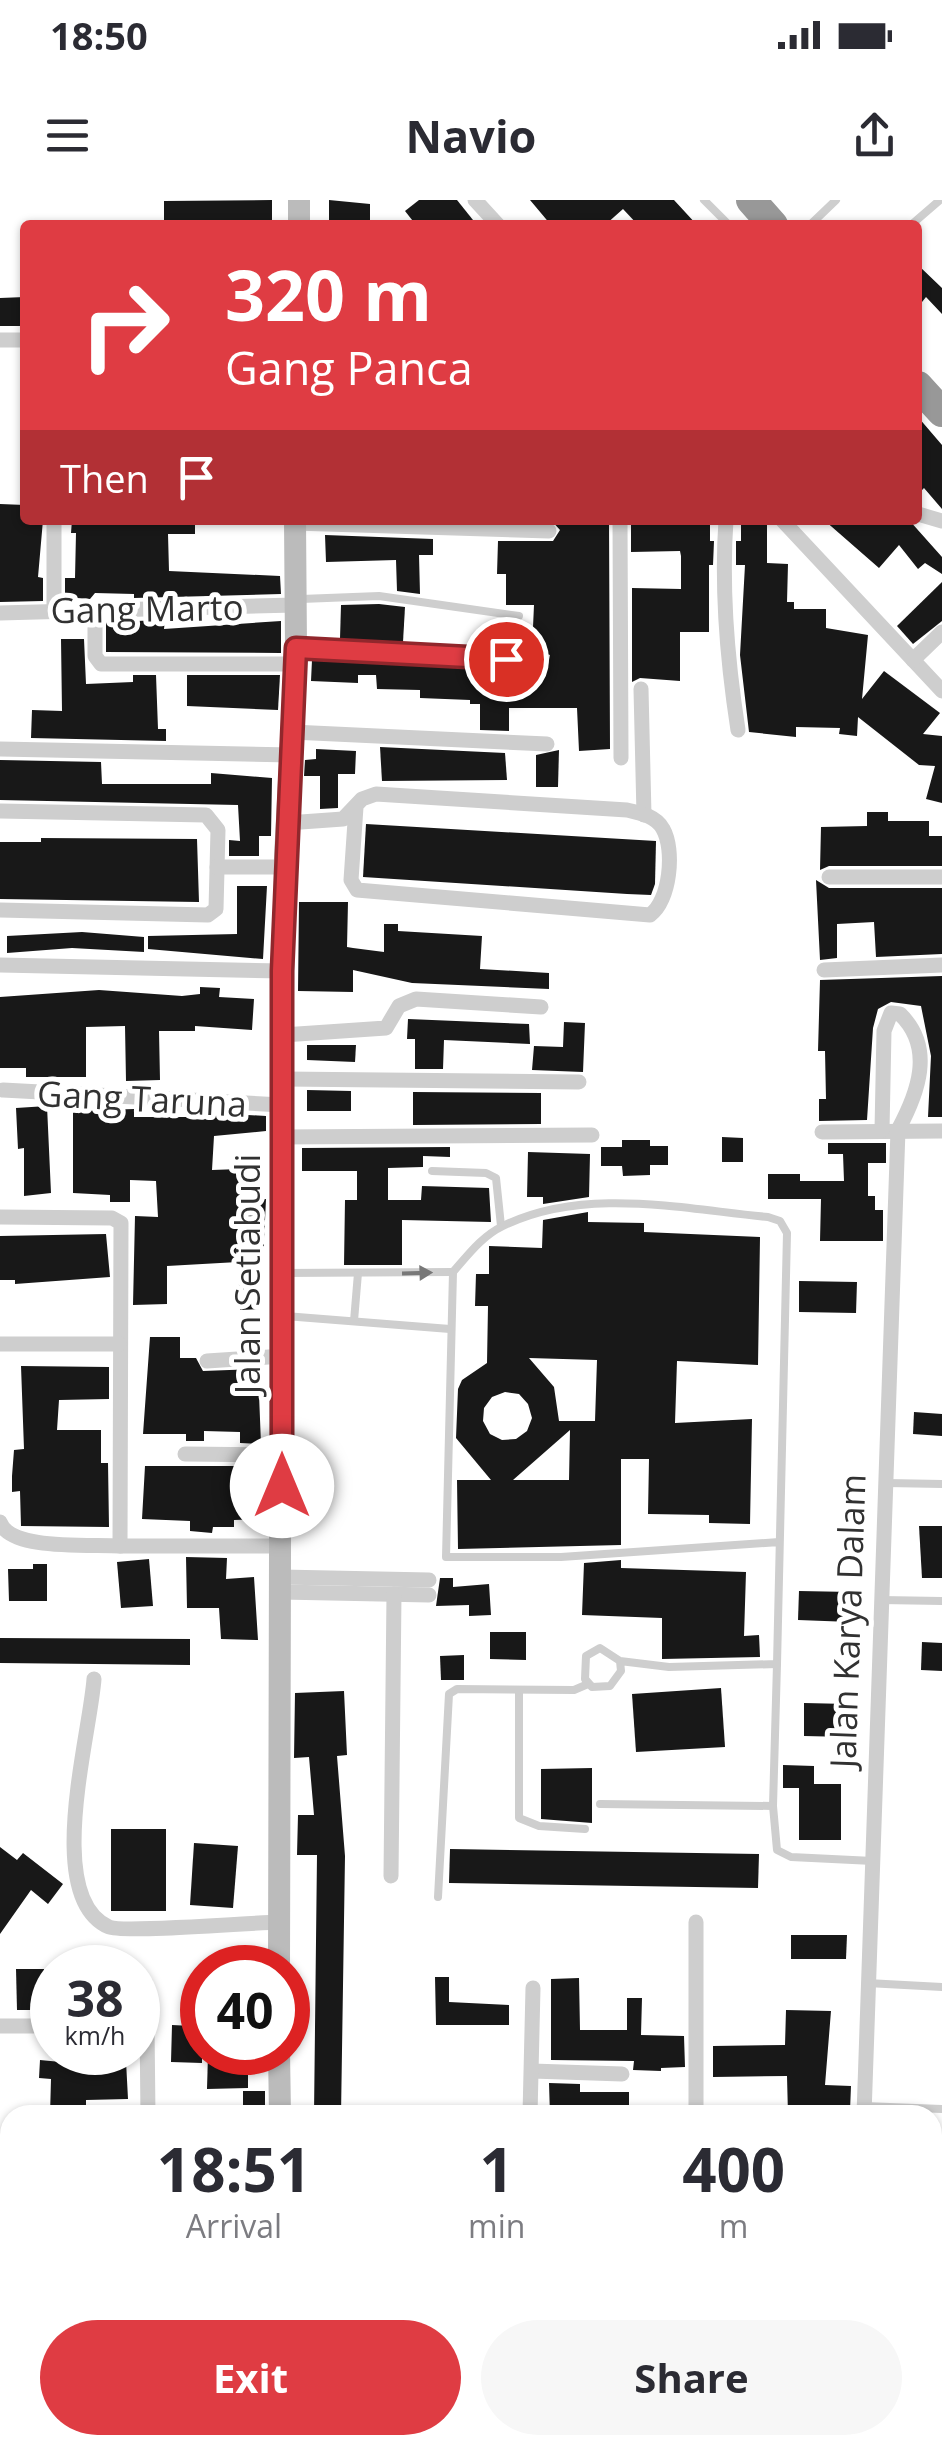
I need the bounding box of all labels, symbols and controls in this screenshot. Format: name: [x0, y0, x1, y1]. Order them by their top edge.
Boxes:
text: 18:50: [50, 9, 148, 61]
text: Navio: [406, 105, 536, 166]
icon: menu: [40, 108, 95, 163]
icon: share: [847, 108, 902, 163]
text: 320 m: [225, 246, 432, 342]
icon: right: [60, 260, 190, 390]
text: Gang Panca: [225, 337, 473, 398]
icon: arrive: [169, 450, 224, 505]
text: Then: [60, 452, 149, 504]
street label: Gang Marto: [50, 583, 244, 633]
pin: [464, 617, 549, 702]
icon: arrive: [479, 632, 534, 687]
street label: Gang Taruna: [36, 1069, 248, 1127]
street label: Jalan Setiabudi: [223, 1154, 270, 1397]
one-way arrow: [401, 1265, 433, 1281]
position arrow: [230, 1434, 334, 1538]
street label: Jalan Karya Dalam: [818, 1473, 876, 1772]
speed limit sign: 40: [180, 1945, 310, 2075]
text: 38: [66, 1964, 124, 2032]
text: km/h: [65, 2018, 125, 2052]
text: 18:51: [157, 2128, 311, 2210]
text: 1: [480, 2128, 514, 2210]
text: 400: [682, 2128, 785, 2210]
text: Arrival: [186, 2204, 282, 2247]
text: min: [468, 2204, 525, 2247]
text: m: [719, 2204, 748, 2247]
button: Exit: [40, 2320, 461, 2435]
button: Share: [481, 2320, 902, 2435]

